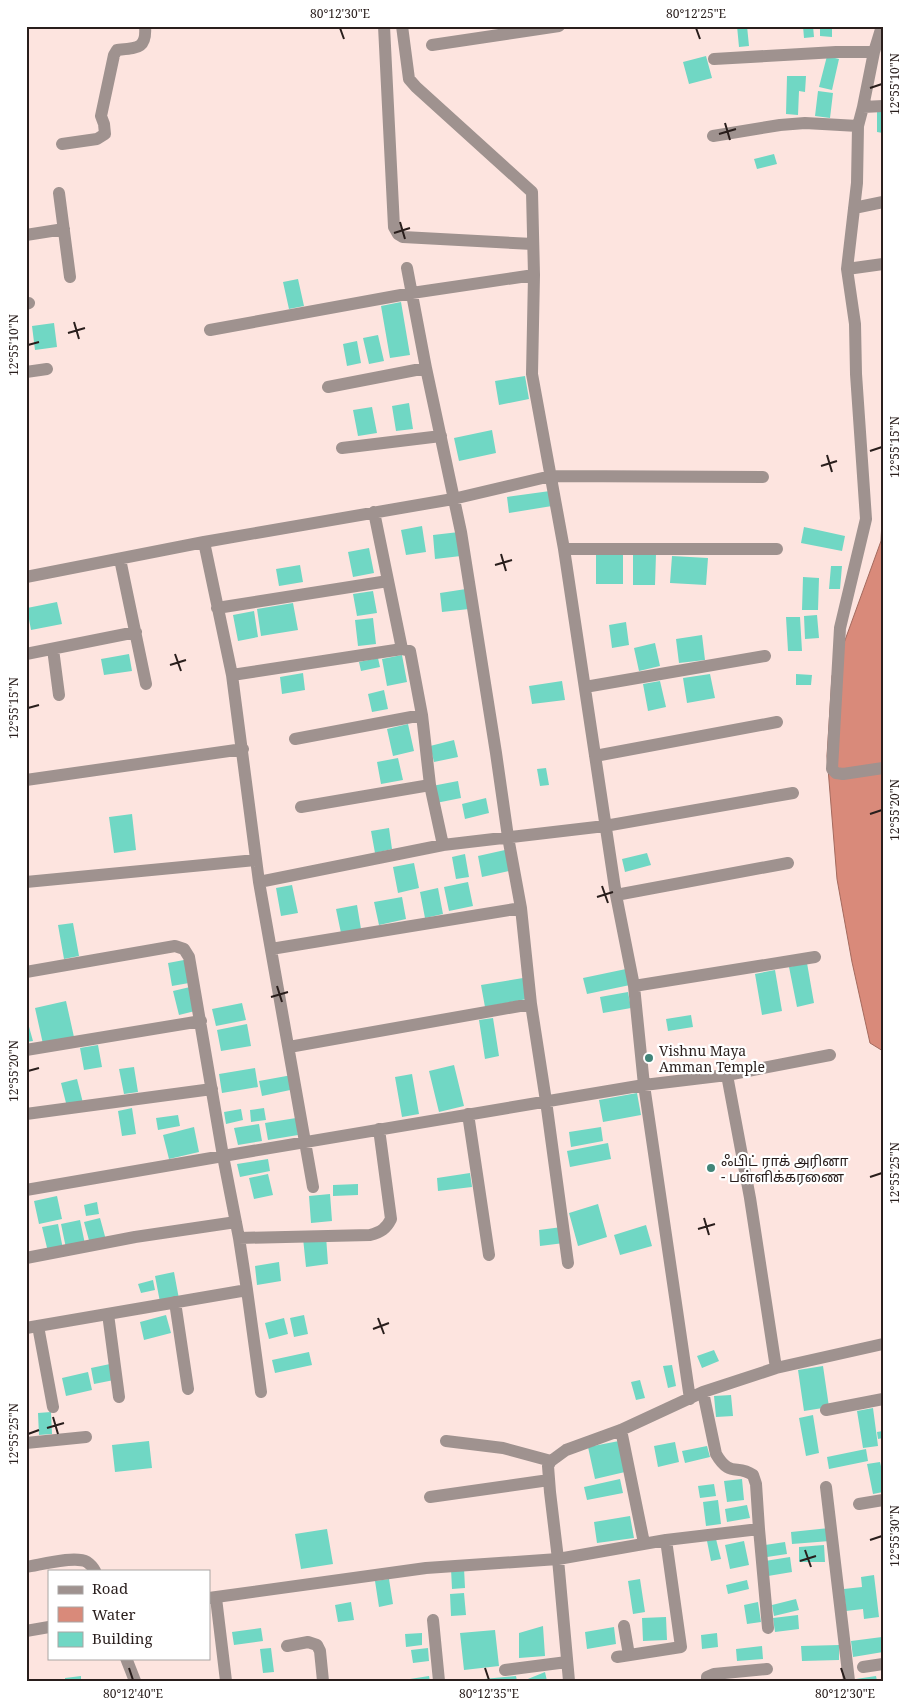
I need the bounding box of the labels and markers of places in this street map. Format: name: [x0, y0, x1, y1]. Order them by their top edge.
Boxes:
place label: Vishnu Maya Amman Temple: [659, 1041, 765, 1076]
marker: Vishnu Maya Amman Temple: [643, 1052, 655, 1064]
place label: ஃபிட் ராக் அரினா - பள்ளிக்கரணை: [721, 1151, 849, 1186]
marker: ஃபிட் ராக் அரினா - பள்ளிக்கரணை: [705, 1162, 717, 1174]

